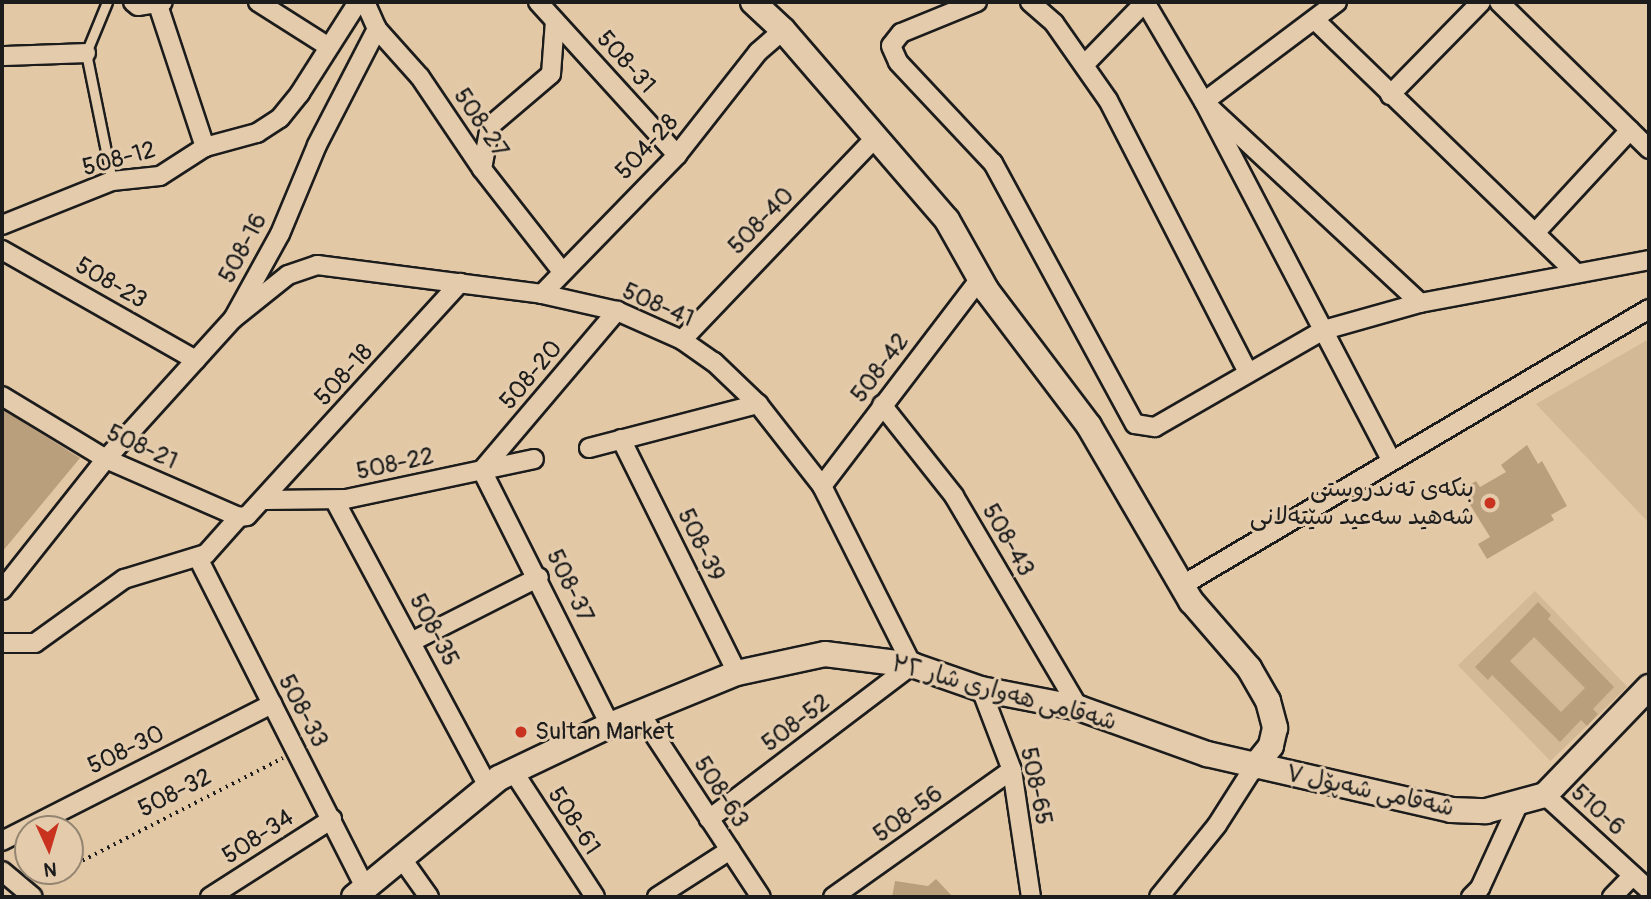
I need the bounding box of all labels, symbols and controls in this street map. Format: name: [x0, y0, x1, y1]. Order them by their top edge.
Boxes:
street label: 508-31: [590, 25, 662, 99]
street label: 508-27: [447, 83, 515, 163]
street label: 504-28: [610, 108, 684, 186]
street label: 508-12: [79, 135, 159, 183]
street label: 508-40: [722, 181, 800, 261]
street label: 508-16: [213, 208, 273, 288]
street label: 508-23: [70, 251, 152, 315]
street label: 508-41: [618, 277, 698, 333]
street label: 508-42: [845, 328, 915, 408]
street label: 508-20: [494, 335, 568, 415]
street label: 508-18: [309, 338, 379, 412]
street label: 508-21: [102, 418, 182, 476]
street label: 508-22: [354, 442, 436, 486]
place label: بنکەی تەندروستی شەهید سەعید سێتەلانی: [1250, 475, 1474, 531]
marker: بنکەی تەندروستی شەهید سەعید سێتەلانی: [1480, 493, 1500, 513]
street label: 508-43: [976, 499, 1040, 581]
street label: 508-39: [671, 504, 731, 586]
street label: 508-37: [540, 545, 600, 627]
street label: 508-35: [403, 589, 465, 671]
street label: شەقامی هەواری شار ٣٢: [888, 649, 1120, 737]
street label: 508-33: [272, 670, 334, 752]
street label: 508-52: [756, 688, 836, 758]
place label: Sultan Market: [535, 718, 674, 746]
street label: 508-30: [83, 719, 169, 781]
marker: Sultan Market: [513, 724, 529, 740]
street label: 508-65: [1014, 745, 1058, 827]
street label: 508-63: [687, 751, 755, 833]
street label: شەقامی شەپۆل ٧: [1283, 759, 1457, 823]
street label: 508-32: [133, 762, 217, 824]
street label: 510-6: [1565, 778, 1631, 842]
street label: 508-56: [868, 779, 948, 849]
street label: 508-61: [541, 782, 607, 860]
street label: 508-34: [217, 803, 299, 871]
north arrow: [14, 815, 84, 885]
text: N: [43, 857, 58, 881]

